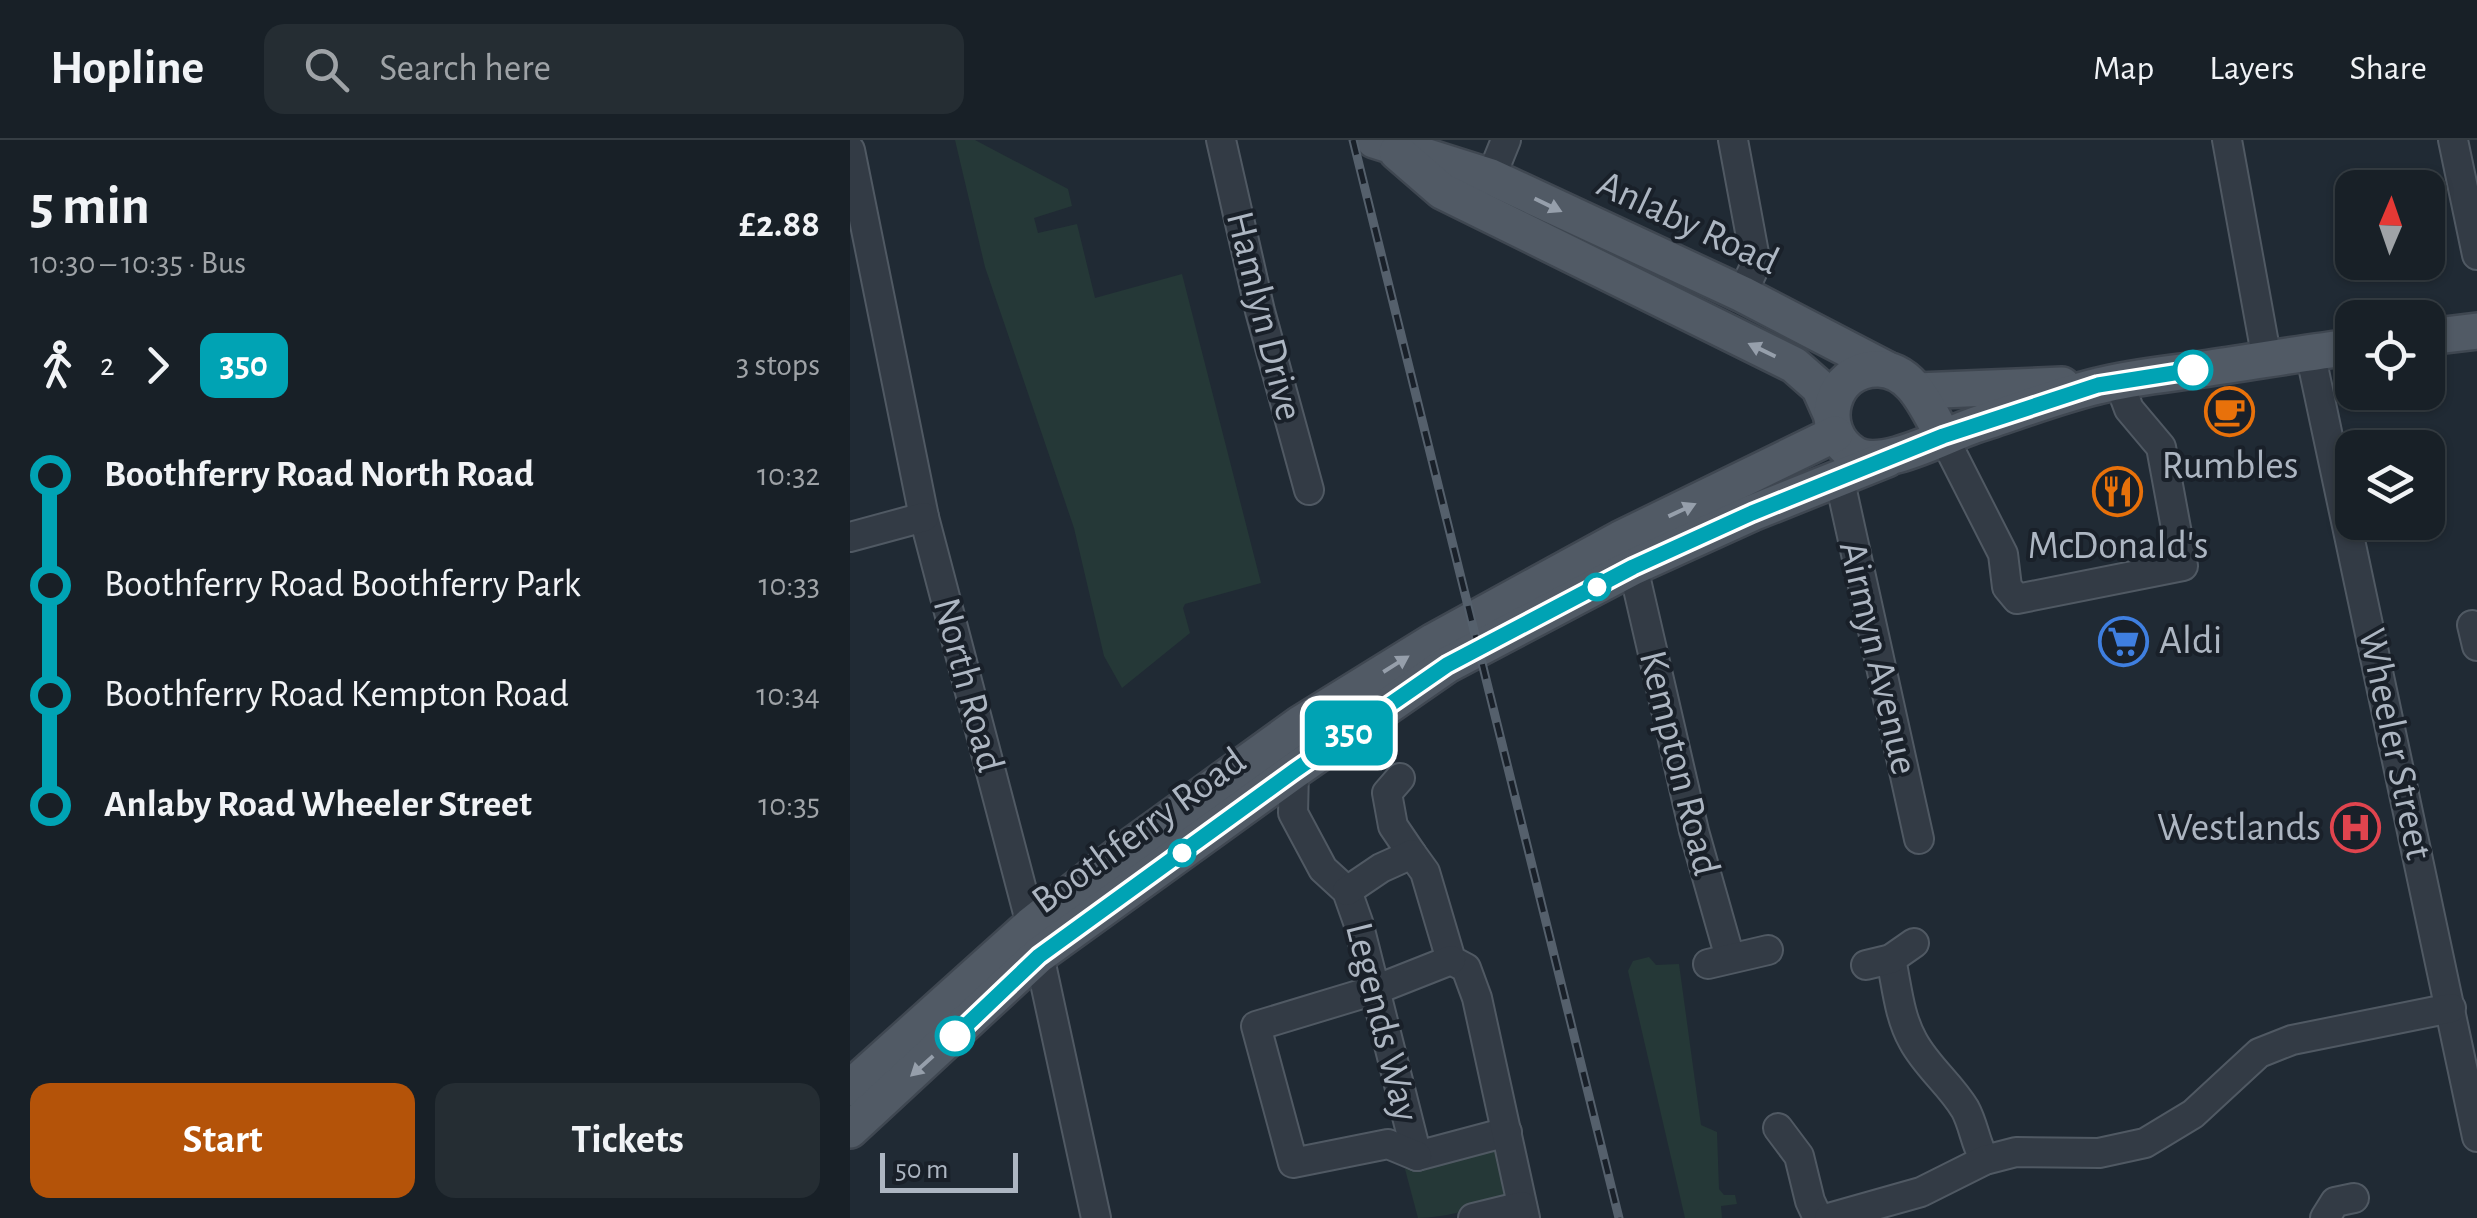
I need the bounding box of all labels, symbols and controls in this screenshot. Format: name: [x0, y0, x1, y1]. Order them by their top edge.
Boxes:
search box: [264, 24, 964, 114]
icon: search: [299, 42, 354, 97]
text: Hopline: [50, 45, 204, 93]
text: Search here: [379, 50, 551, 88]
text: Map: [2093, 51, 2154, 86]
text: Layers: [2209, 51, 2294, 86]
text: Share: [2349, 51, 2427, 86]
street label: Anlaby Road: [1591, 164, 1785, 282]
north arrow: [2335, 170, 2445, 280]
map controls: [2335, 170, 2445, 540]
text: 5 min: [30, 179, 150, 234]
one-way arrow: [1533, 196, 1562, 213]
text: £2.88: [739, 206, 820, 244]
street label: Hamlyn Drive: [1219, 207, 1309, 425]
text: 10:30 – 10:35 · Bus: [30, 247, 246, 279]
button: locate: [2335, 300, 2445, 410]
icon: walk: [30, 338, 85, 393]
icon: forward: [130, 338, 185, 393]
one-way arrow: [1747, 341, 1776, 358]
text: 350: [220, 348, 268, 383]
text: 2: [100, 349, 115, 381]
text: 3 stops: [736, 349, 820, 381]
unlabelled marker: [2174, 351, 2212, 389]
cafe icon: Rumbles: [2204, 385, 2256, 437]
button: layers: [2335, 430, 2445, 540]
place label: Rumbles: [2161, 446, 2299, 486]
text: Boothferry Road North Road: [104, 456, 534, 494]
text: 10:32: [757, 459, 820, 491]
restaurant icon: McDonald's: [2092, 465, 2144, 517]
one-way arrow: [1667, 501, 1696, 518]
place label: McDonald's: [2027, 526, 2209, 566]
street label: Airmyn Avenue: [1832, 538, 1924, 778]
text: Boothferry Road Boothferry Park: [104, 566, 581, 604]
text: 10:33: [758, 569, 820, 601]
unlabelled marker: [1584, 574, 1610, 600]
street label: North Road: [926, 594, 1010, 776]
supermarket icon: Aldi: [2098, 615, 2150, 667]
place label: Aldi: [2159, 621, 2222, 661]
street label: Wheeler Street: [2351, 625, 2439, 863]
street label: Kempton Road: [1632, 647, 1726, 879]
one-way arrow: [1382, 656, 1410, 674]
text: Boothferry Road Kempton Road: [104, 676, 569, 714]
text: 10:34: [756, 679, 820, 711]
line badge: 350: [1292, 700, 1406, 766]
text: 350: [1325, 716, 1373, 751]
street label: Boothferry Road: [1025, 740, 1253, 922]
text: Anlaby Road Wheeler Street: [104, 786, 532, 824]
text: 10:35: [758, 789, 820, 821]
hospital icon: Westlands: [2330, 802, 2382, 854]
place label: Westlands: [2157, 808, 2321, 848]
unlabelled marker: [1169, 840, 1195, 866]
street label: Legends Way: [1338, 918, 1426, 1126]
unlabelled marker: [936, 1017, 974, 1055]
one-way arrow: [910, 1054, 935, 1076]
button: Start: [30, 1083, 415, 1198]
button: Tickets: [435, 1083, 820, 1198]
scale bar: [880, 1148, 1018, 1192]
text: 50 m: [895, 1156, 949, 1184]

